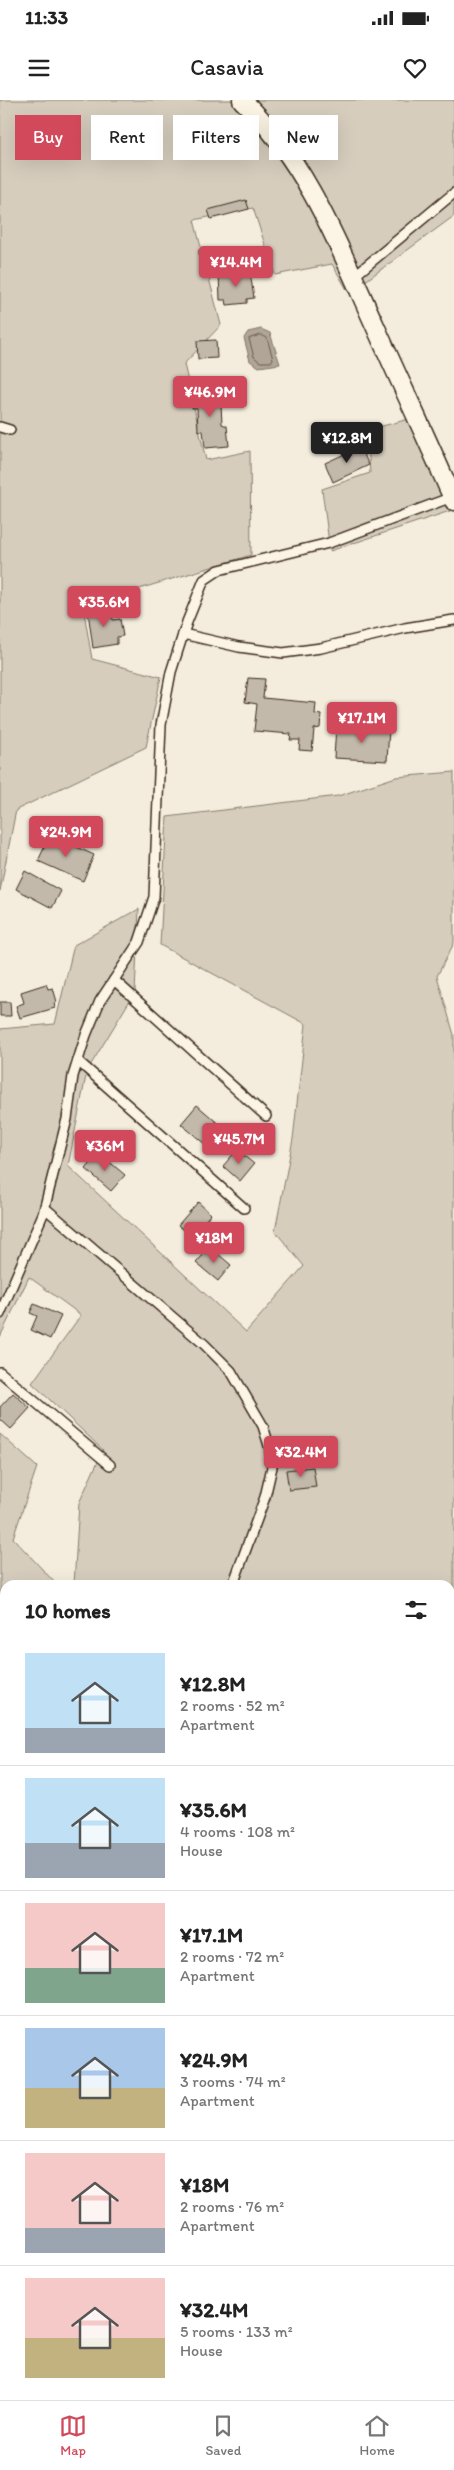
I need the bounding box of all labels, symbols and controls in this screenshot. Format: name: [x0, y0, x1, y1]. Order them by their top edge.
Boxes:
text: 11:33: [25, 6, 68, 29]
icon: menu: [25, 54, 53, 82]
text: Casavia: [190, 54, 264, 81]
icon: heart: [401, 54, 429, 82]
chip: Buy: [15, 115, 81, 160]
chip: Rent: [91, 115, 163, 160]
chip: Filters: [173, 115, 259, 160]
chip: New: [269, 115, 338, 160]
pin: ¥14.4M: [195, 246, 277, 288]
text: ¥14.4M: [210, 252, 262, 271]
pin: ¥46.9M: [169, 376, 251, 418]
text: ¥46.9M: [184, 382, 236, 401]
pin: ¥12.8M: [306, 422, 388, 464]
text: ¥12.8M: [322, 428, 372, 447]
pin: ¥35.6M: [63, 586, 145, 628]
text: ¥35.6M: [78, 592, 130, 611]
pin: ¥17.1M: [321, 702, 403, 744]
text: ¥17.1M: [338, 708, 386, 727]
pin: ¥24.9M: [25, 816, 107, 858]
text: ¥24.9M: [40, 822, 92, 841]
pin: ¥45.7M: [198, 1122, 280, 1165]
text: ¥45.7M: [213, 1129, 265, 1148]
pin: ¥36M: [75, 1130, 135, 1172]
text: ¥36M: [86, 1136, 124, 1155]
pin: ¥18M: [184, 1222, 244, 1264]
text: ¥18M: [195, 1228, 233, 1247]
pin: ¥32.4M: [260, 1436, 342, 1478]
text: ¥32.4M: [275, 1442, 327, 1461]
icon: filters: [402, 1596, 430, 1624]
text: 10 homes: [25, 1598, 111, 1623]
text: ¥12.8M: [180, 1671, 246, 1696]
icon: home: [65, 1673, 125, 1733]
text: 2 rooms · 52 m²: [180, 1696, 285, 1715]
text: Apartment: [180, 1715, 255, 1734]
text: ¥35.6M: [180, 1797, 247, 1822]
icon: home: [65, 1798, 125, 1858]
text: 4 rooms · 108 m²: [180, 1822, 295, 1841]
text: House: [180, 1841, 223, 1860]
text: ¥17.1M: [180, 1922, 243, 1947]
icon: home: [65, 1923, 125, 1983]
text: 2 rooms · 72 m²: [180, 1947, 284, 1966]
text: Apartment: [180, 1966, 255, 1985]
text: ¥24.9M: [180, 2047, 248, 2072]
icon: home: [65, 2048, 125, 2108]
text: 3 rooms · 74 m²: [180, 2072, 286, 2091]
text: Apartment: [180, 2091, 255, 2110]
text: ¥18M: [180, 2172, 230, 2197]
icon: home: [65, 2173, 125, 2233]
text: 2 rooms · 76 m²: [180, 2197, 284, 2216]
text: Apartment: [180, 2216, 255, 2235]
text: ¥32.4M: [180, 2297, 249, 2322]
icon: home: [65, 2298, 125, 2358]
text: 5 rooms · 133 m²: [180, 2322, 293, 2341]
text: House: [180, 2341, 223, 2360]
tab: Map: [59, 2412, 87, 2459]
tab: Saved: [205, 2412, 241, 2459]
tab: Home: [360, 2412, 395, 2459]

